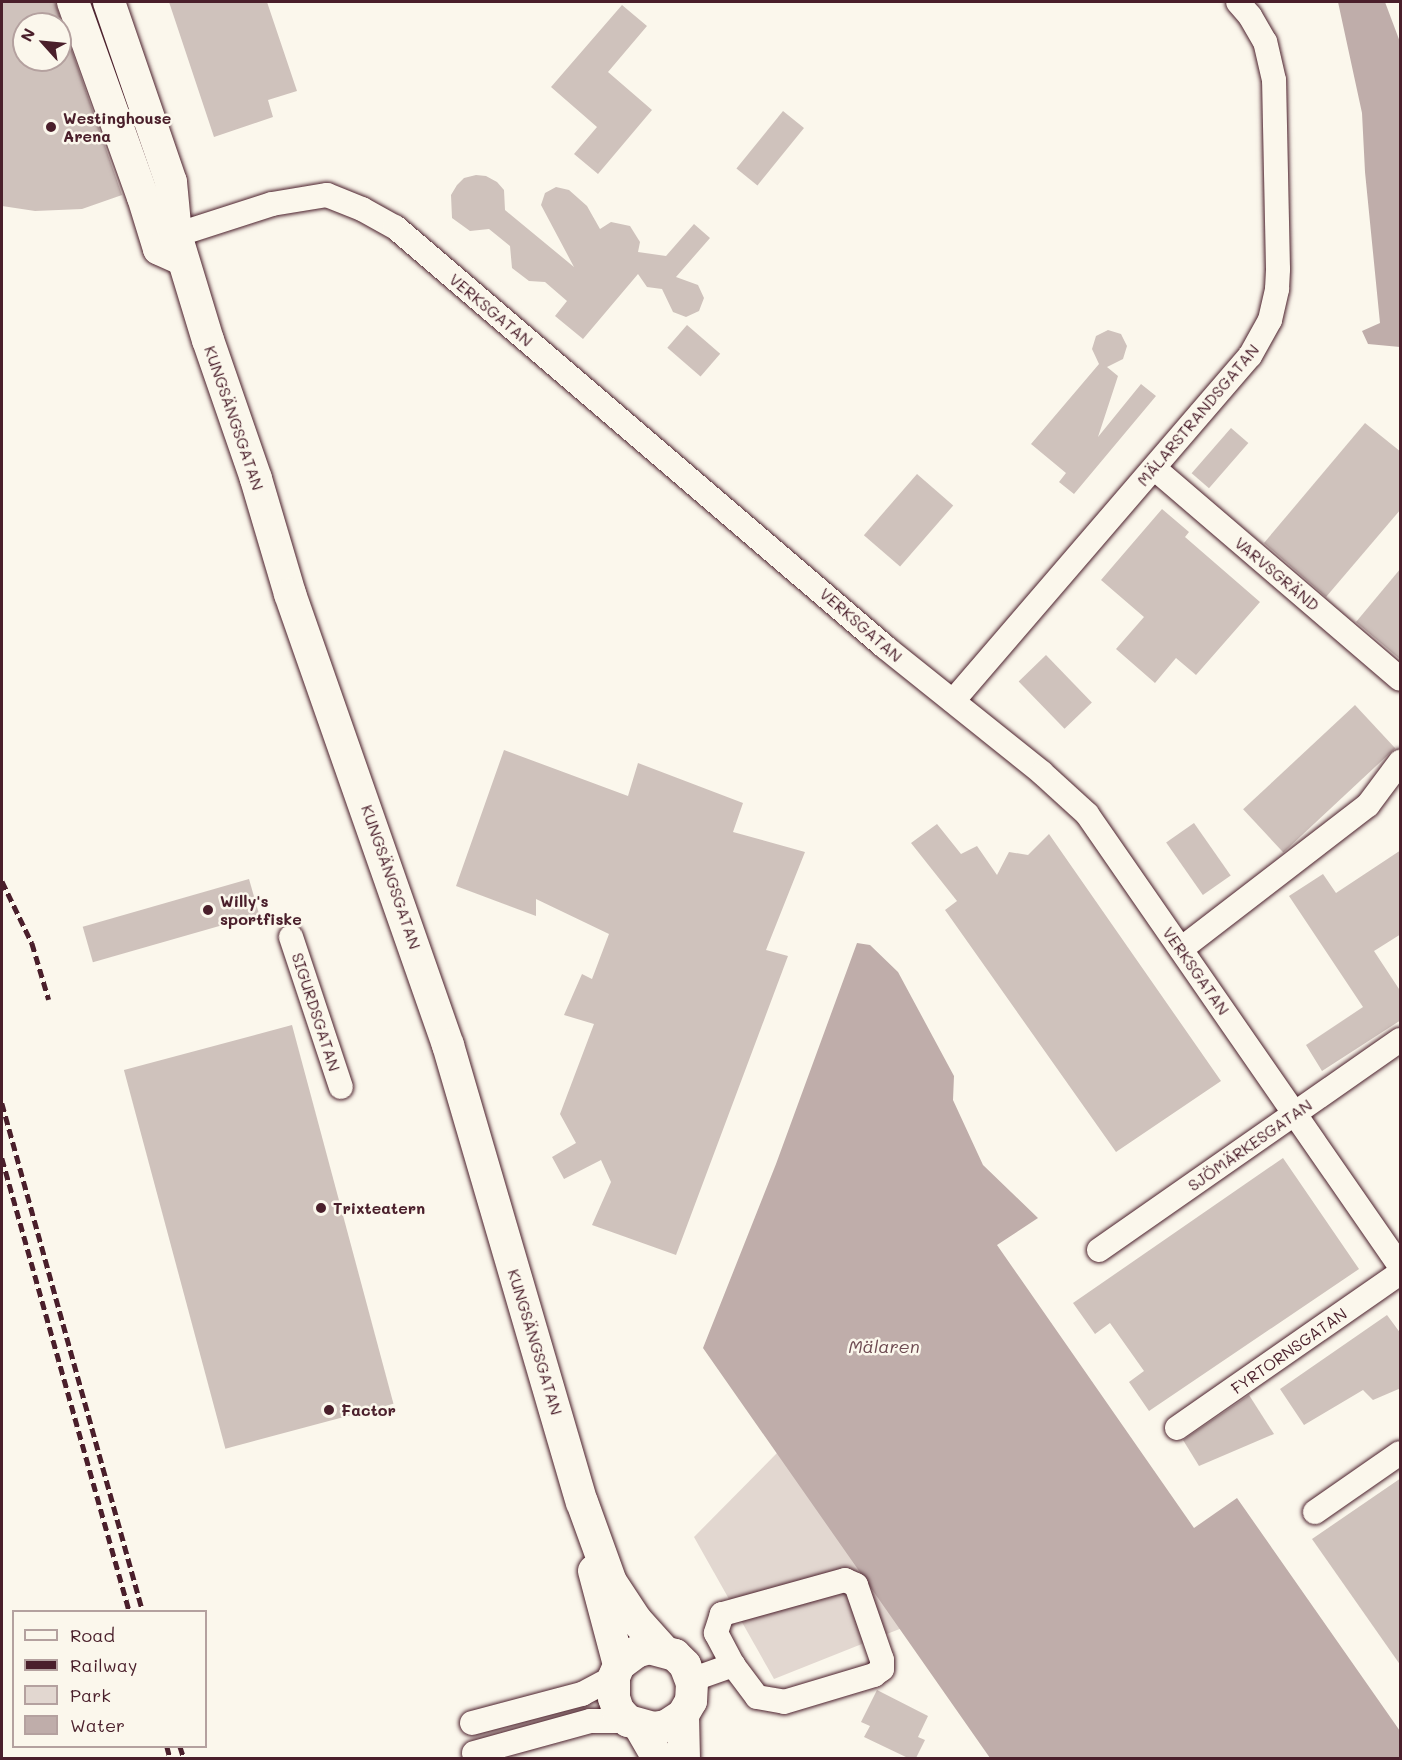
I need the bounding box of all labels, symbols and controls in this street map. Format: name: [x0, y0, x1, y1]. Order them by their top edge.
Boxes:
north arrow: [12, 12, 72, 72]
text: N: [15, 24, 39, 45]
place label: Westinghouse Arena: [63, 108, 171, 146]
marker: Westinghouse Arena: [44, 120, 58, 134]
street label: VERKSGATAN: [445, 269, 537, 351]
street label: MÄLARSTRANDSGATAN: [1133, 340, 1263, 490]
street label: KUNGSÄNGSGATAN: [200, 343, 268, 493]
street label: VARVSGRÄND: [1231, 533, 1323, 615]
street label: VERKSGATAN: [816, 584, 906, 666]
street label: KUNGSÄNGSGATAN: [357, 802, 425, 952]
place label: Willy's sportfiske: [220, 891, 302, 929]
marker: Willy's sportfiske: [201, 903, 215, 917]
street label: VERKSGATAN: [1159, 923, 1233, 1019]
street label: SIGURDSGATAN: [288, 950, 344, 1074]
street label: SJÖMÄRKESGATAN: [1184, 1095, 1316, 1195]
place label: Trixteatern: [333, 1198, 425, 1218]
marker: Trixteatern: [314, 1201, 328, 1215]
street label: KUNGSÄNGSGATAN: [504, 1267, 566, 1417]
street label: FYRTORNSGATAN: [1227, 1304, 1351, 1398]
water label: Mälaren: [848, 1335, 920, 1357]
place label: Factor: [341, 1400, 396, 1420]
marker: Factor: [322, 1403, 336, 1417]
legend: [12, 1610, 207, 1748]
text: Road: [70, 1623, 115, 1647]
text: Railway: [70, 1653, 137, 1677]
text: Park: [70, 1683, 111, 1707]
text: Water: [70, 1713, 125, 1737]

